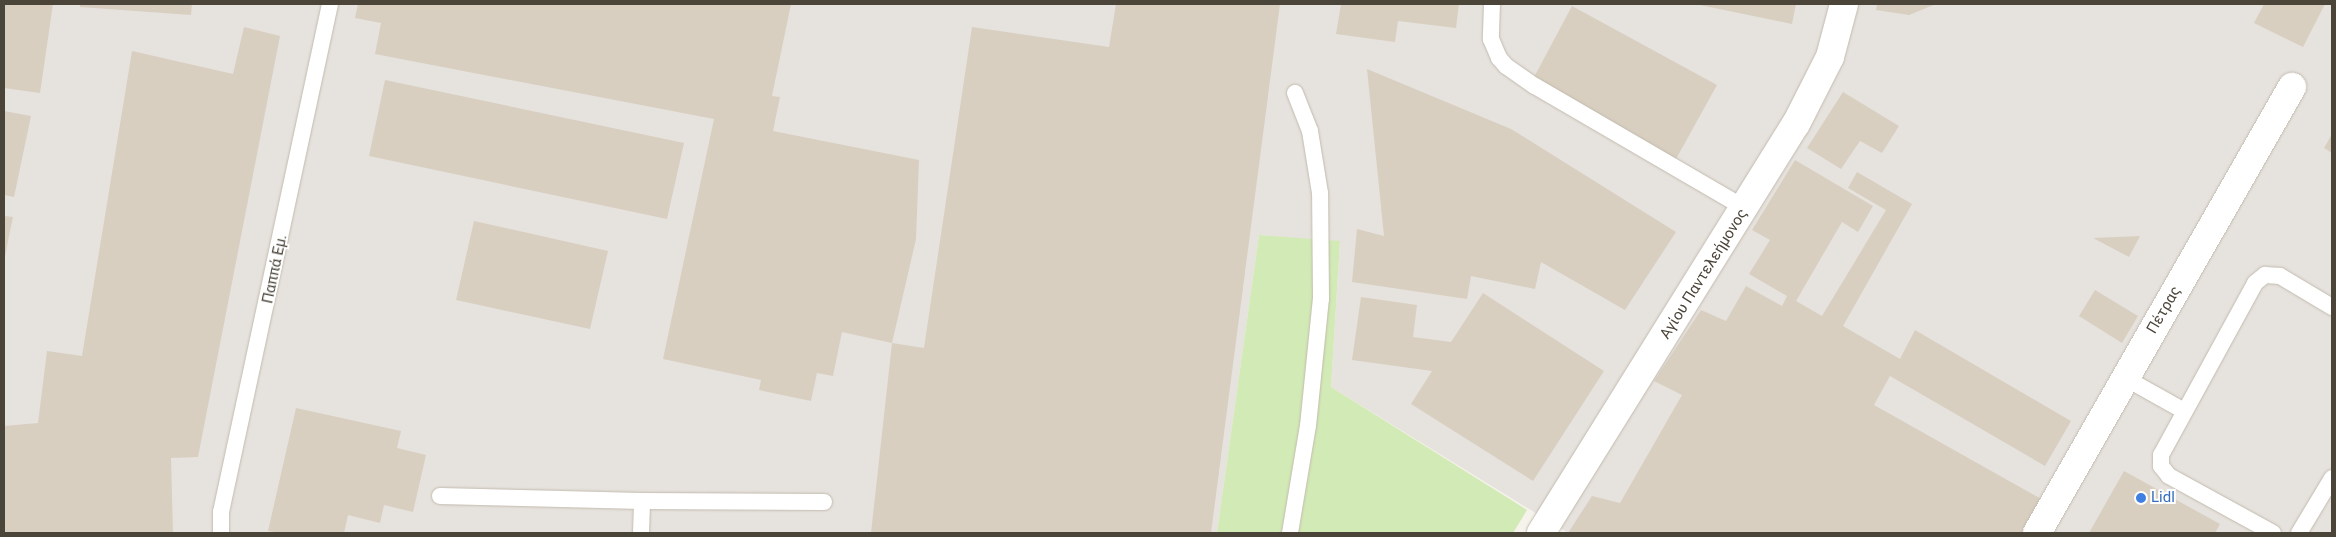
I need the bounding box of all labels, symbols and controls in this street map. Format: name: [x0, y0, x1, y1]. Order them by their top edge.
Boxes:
street label: Αγίου Παντελεήμονος: [1657, 205, 1751, 343]
street label: Παππά Εμ.: [259, 233, 291, 305]
street label: Πέτρας: [2143, 283, 2185, 337]
place label: Lidl: [2151, 489, 2175, 507]
marker: Lidl: [2135, 492, 2147, 504]

